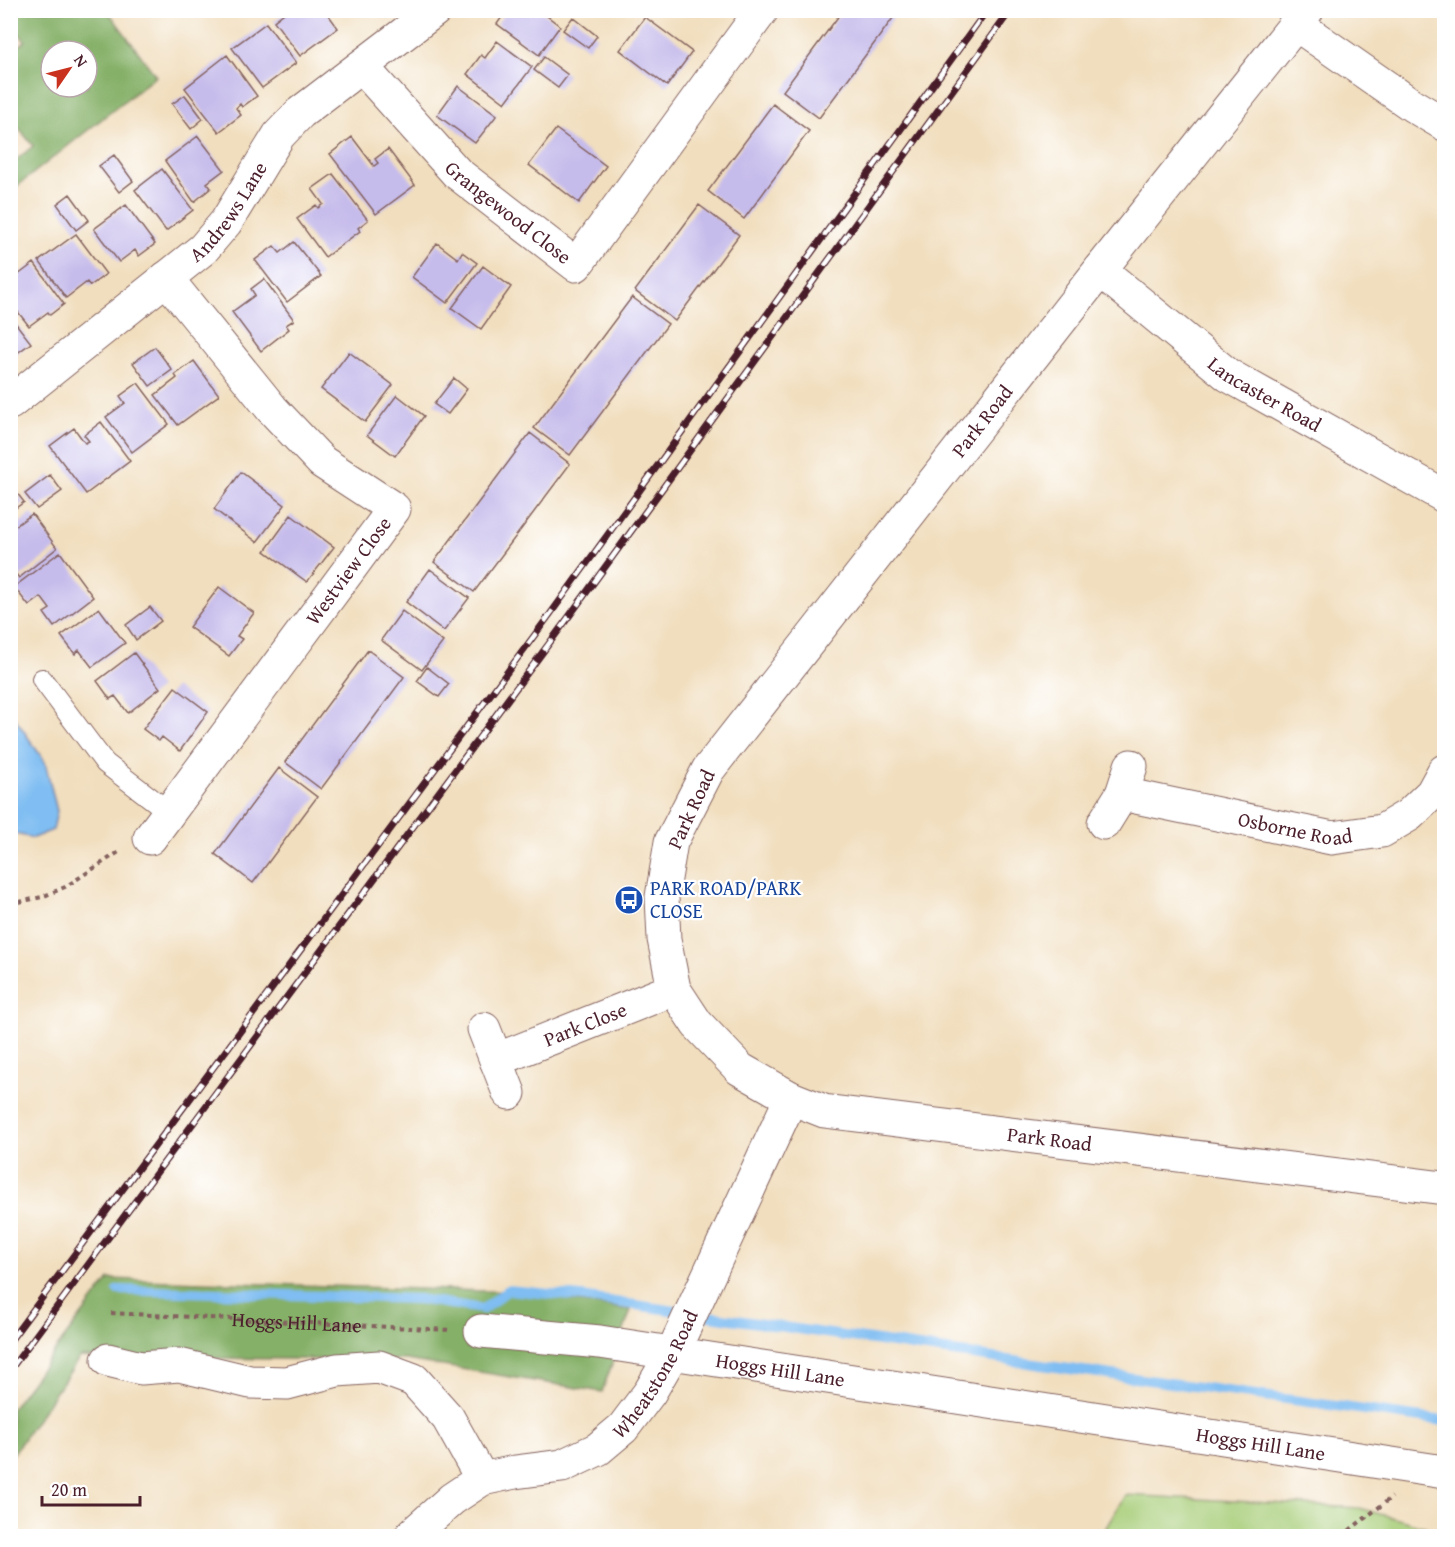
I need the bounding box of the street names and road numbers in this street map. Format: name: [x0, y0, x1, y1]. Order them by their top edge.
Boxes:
street label: Grangewood Close: [439, 154, 578, 271]
street label: Andrews Lane: [183, 156, 274, 269]
street label: Lancaster Road: [1202, 349, 1327, 439]
street label: Park Road: [944, 378, 1019, 463]
street label: Westview Close: [298, 510, 398, 630]
street label: Park Road: [659, 764, 722, 853]
street label: Osborne Road: [1236, 804, 1354, 852]
street label: Park Close: [539, 994, 631, 1054]
street label: Park Road: [1006, 1119, 1094, 1158]
street label: Hoggs Hill Lane: [231, 1304, 363, 1340]
street label: Wheatstone Road: [606, 1304, 705, 1445]
street label: Hoggs Hill Lane: [714, 1345, 847, 1394]
street label: Hoggs Hill Lane: [1194, 1419, 1327, 1468]

